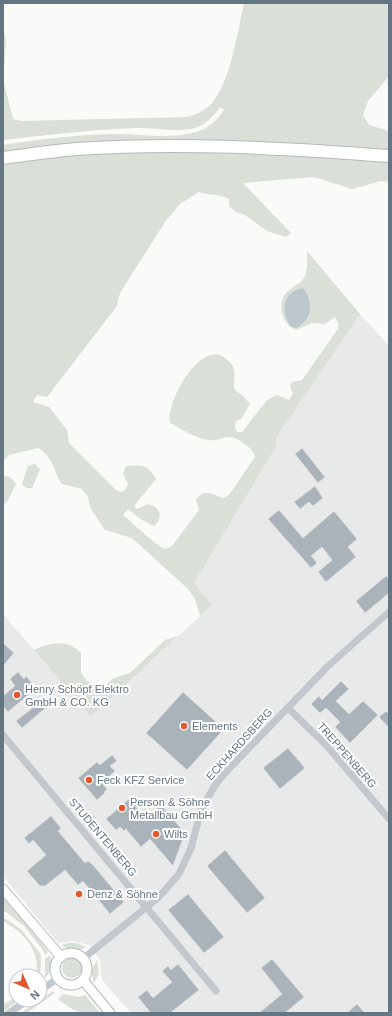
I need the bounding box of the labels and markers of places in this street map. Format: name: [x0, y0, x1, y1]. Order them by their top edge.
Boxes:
place label: Henry Schöpf Elektro GmbH & CO. KG: [25, 683, 129, 708]
marker: Henry Schöpf Elektro GmbH & CO. KG: [12, 690, 22, 700]
place label: Elements: [192, 720, 238, 732]
marker: Elements: [179, 721, 189, 731]
place label: Feck KFZ Service: [97, 774, 184, 786]
marker: Feck KFZ Service: [84, 775, 94, 785]
place label: Person & Söhne Metallbau GmbH: [130, 796, 213, 821]
marker: Person & Söhne Metallbau GmbH: [117, 803, 127, 813]
place label: Wilts: [164, 828, 188, 840]
marker: Wilts: [151, 829, 161, 839]
place label: Denz & Söhne: [87, 888, 158, 900]
marker: Denz & Söhne: [74, 889, 84, 899]

